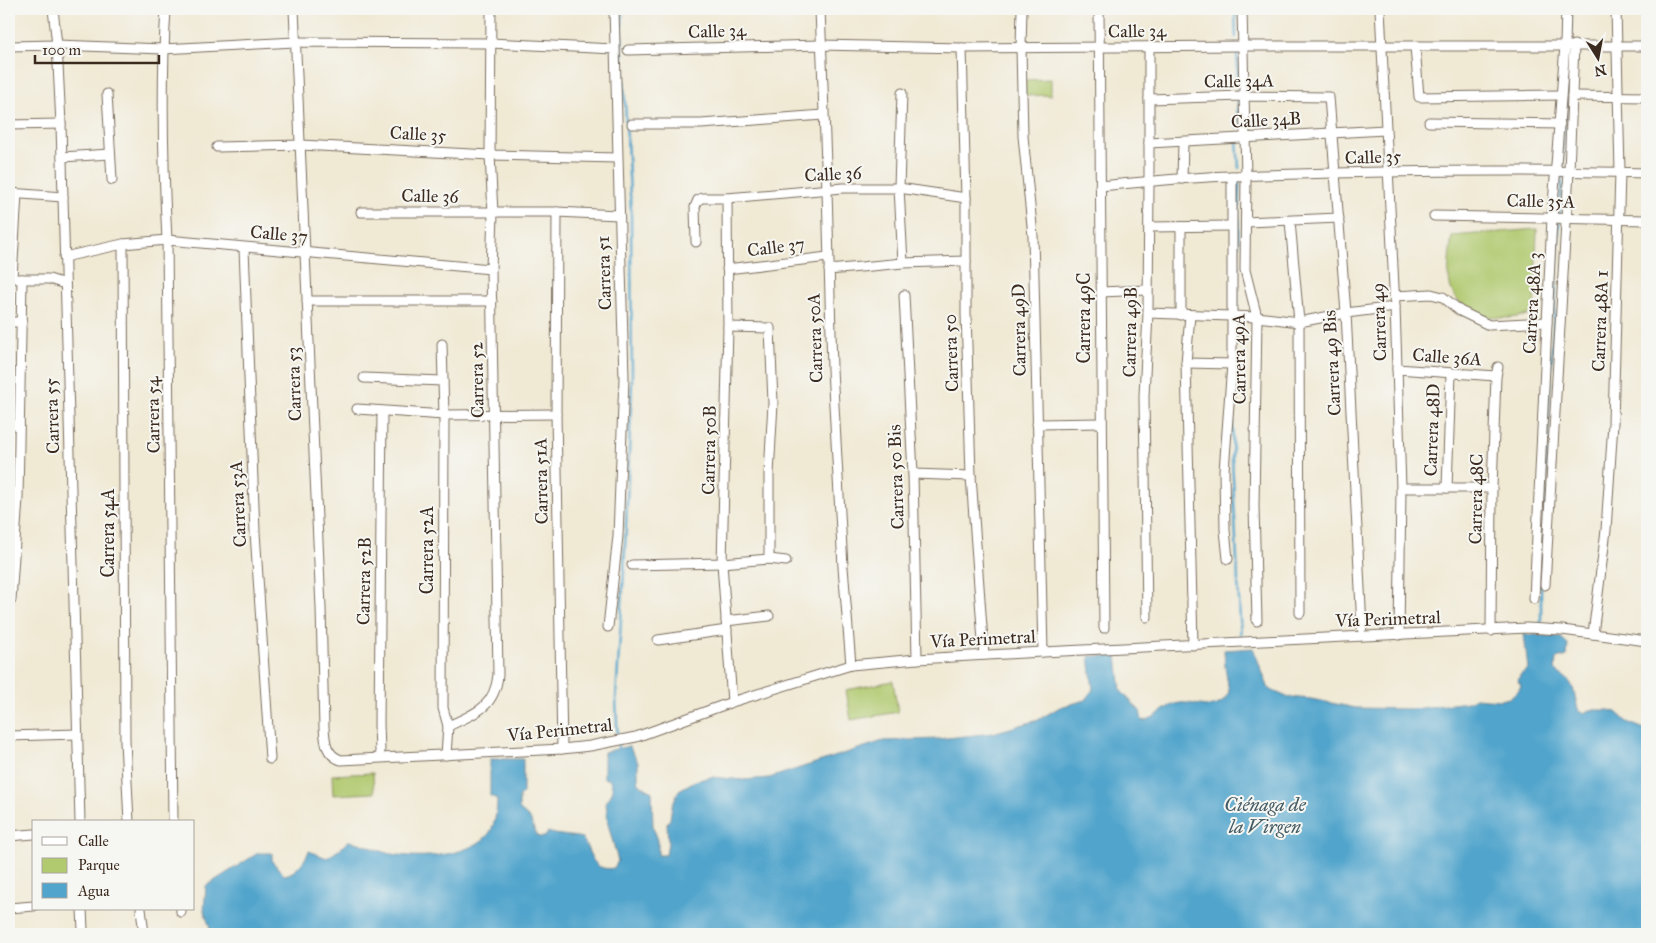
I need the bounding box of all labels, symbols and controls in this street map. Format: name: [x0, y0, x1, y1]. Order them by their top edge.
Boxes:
street label: Calle 34: [688, 19, 747, 43]
street label: Calle 34: [1108, 19, 1167, 43]
scale bar: [35, 32, 159, 64]
north arrow: [1574, 32, 1624, 82]
text: 100 m: [42, 41, 82, 59]
text: N: [1593, 61, 1608, 80]
street label: Calle 34A: [1204, 69, 1274, 93]
street label: Calle 34B: [1230, 107, 1302, 133]
street label: Calle 35: [389, 122, 447, 146]
street label: Calle 35: [1344, 145, 1402, 169]
street label: Calle 36: [804, 161, 863, 186]
street label: Calle 36: [401, 185, 460, 208]
street label: Calle 35A: [1507, 189, 1575, 213]
street label: Calle 37: [249, 221, 309, 247]
street label: Calle 37: [746, 233, 806, 261]
street label: Carrera 51: [592, 235, 616, 311]
street label: Carrera 48A 3: [1518, 252, 1546, 354]
street label: Carrera 48A 1: [1587, 270, 1613, 372]
street label: Carrera 49C: [1073, 273, 1095, 363]
street label: Carrera 49: [1367, 282, 1391, 362]
street label: Carrera 49D: [1007, 283, 1031, 377]
street label: Carrera 49B: [1118, 287, 1142, 377]
street label: Carrera 50A: [802, 293, 828, 383]
street label: Carrera 49 Bis: [1318, 310, 1346, 416]
street label: Carrera 49A: [1227, 313, 1251, 405]
street label: Carrera 50: [939, 314, 963, 392]
street label: Carrera 52: [465, 342, 489, 418]
street label: Calle 36A: [1412, 344, 1482, 370]
street label: Carrera 53: [282, 346, 306, 422]
street label: Carrera 54: [141, 375, 165, 454]
street label: Carrera 55: [40, 377, 64, 454]
street label: Carrera 48D: [1419, 383, 1445, 477]
street label: Carrera 50B: [697, 405, 721, 495]
street label: Carrera 50 Bis: [883, 424, 909, 530]
street label: Carrera 51A: [529, 438, 553, 524]
street label: Carrera 48C: [1464, 453, 1488, 545]
street label: Carrera 53A: [225, 460, 251, 548]
street label: Carrera 54A: [97, 488, 119, 578]
street label: Carrera 52A: [416, 506, 438, 594]
street label: Carrera 52B: [352, 537, 376, 625]
street label: Vía Perimetral: [1334, 606, 1441, 632]
street label: Vía Perimetral: [929, 625, 1036, 653]
street label: Vía Perimetral: [505, 714, 614, 747]
water label: Ciénaga de la Virgen: [1224, 793, 1307, 838]
legend: [32, 820, 195, 910]
text: Calle: [78, 832, 109, 850]
text: Parque: [78, 856, 120, 875]
text: Agua: [77, 882, 110, 900]

